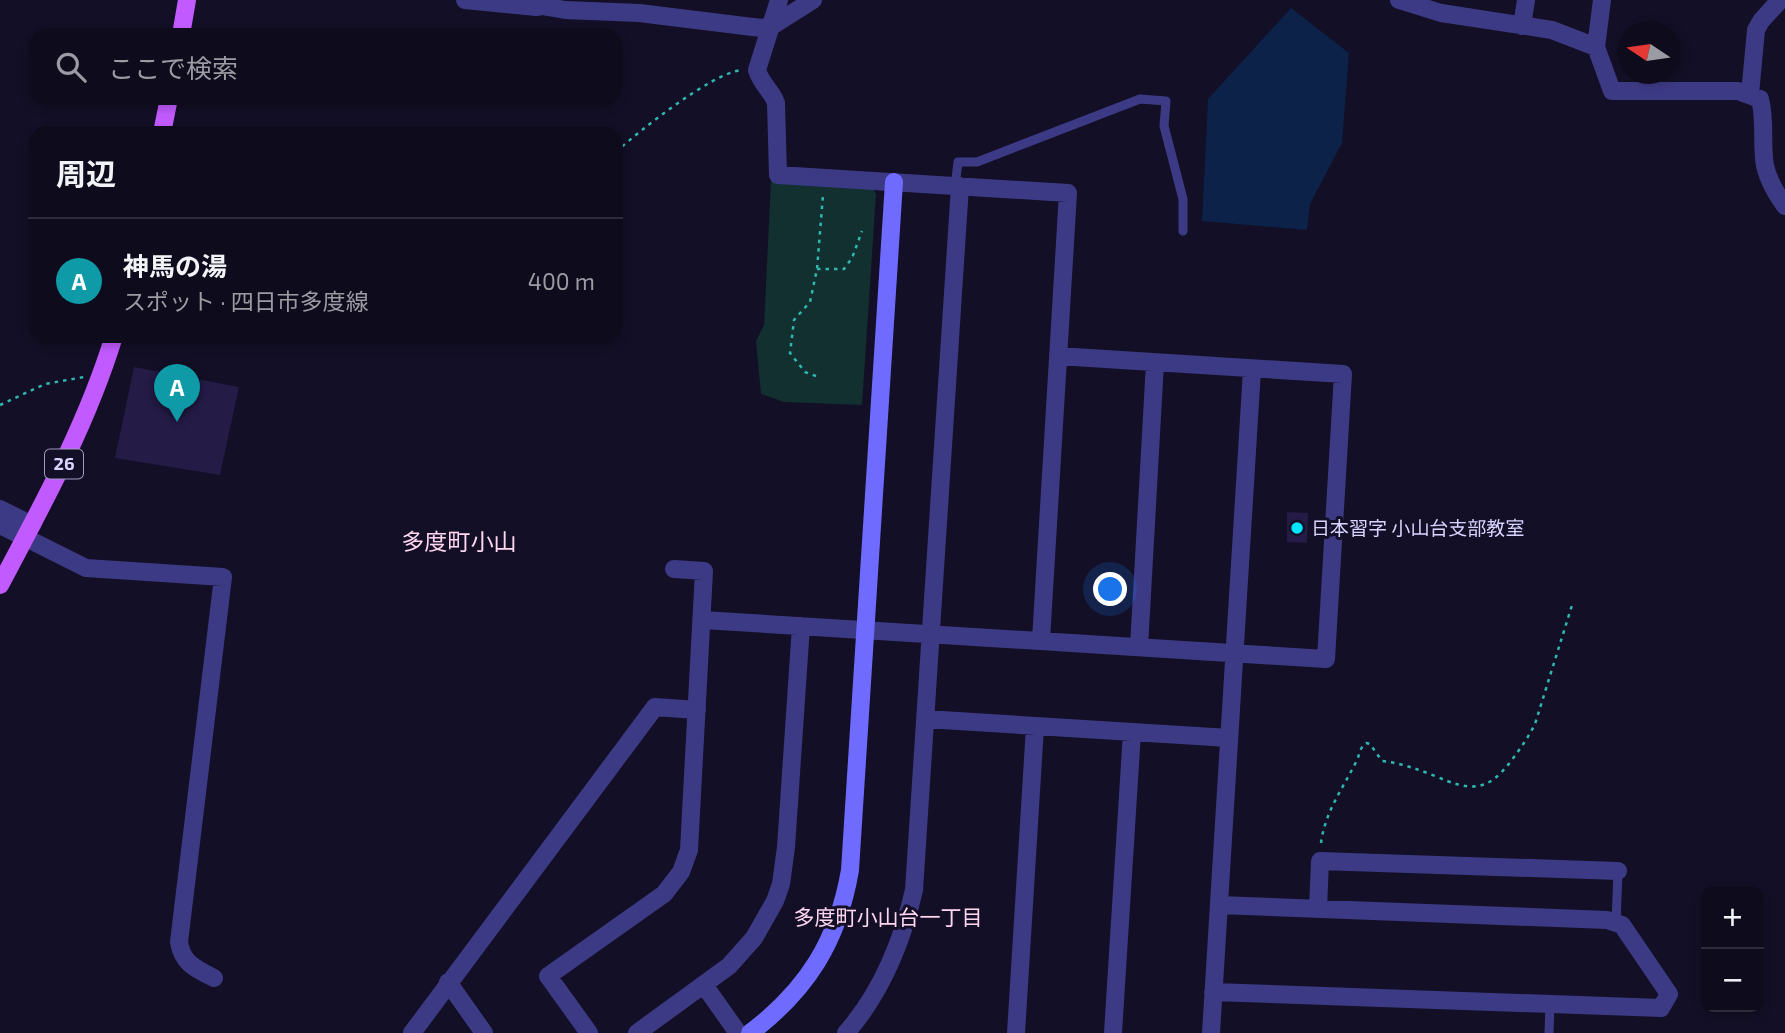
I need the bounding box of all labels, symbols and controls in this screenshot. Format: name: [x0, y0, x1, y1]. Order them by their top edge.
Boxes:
north arrow: [1617, 21, 1680, 84]
search box: [28, 28, 623, 105]
icon: search: [52, 48, 90, 86]
text: ここで検索: [108, 52, 238, 83]
text: 周辺: [56, 155, 116, 191]
text: 神馬の湯: [123, 250, 227, 281]
text: A: [71, 267, 87, 295]
text: 400 m: [528, 267, 595, 295]
text: スポット · 四日市多度線: [123, 287, 369, 315]
pin: A: [154, 364, 200, 422]
road number: 26: [45, 450, 83, 478]
place label: 日本習字 小山台支部教室: [1311, 516, 1524, 539]
marker: 日本習字 小山台支部教室: [1289, 520, 1305, 536]
district label: 多度町小山: [402, 527, 517, 555]
your location: [1093, 572, 1127, 606]
map controls: [1701, 886, 1764, 1012]
button: +: [1701, 886, 1764, 949]
district label: 多度町小山台一丁目: [794, 904, 983, 929]
button: −: [1701, 949, 1764, 1012]

